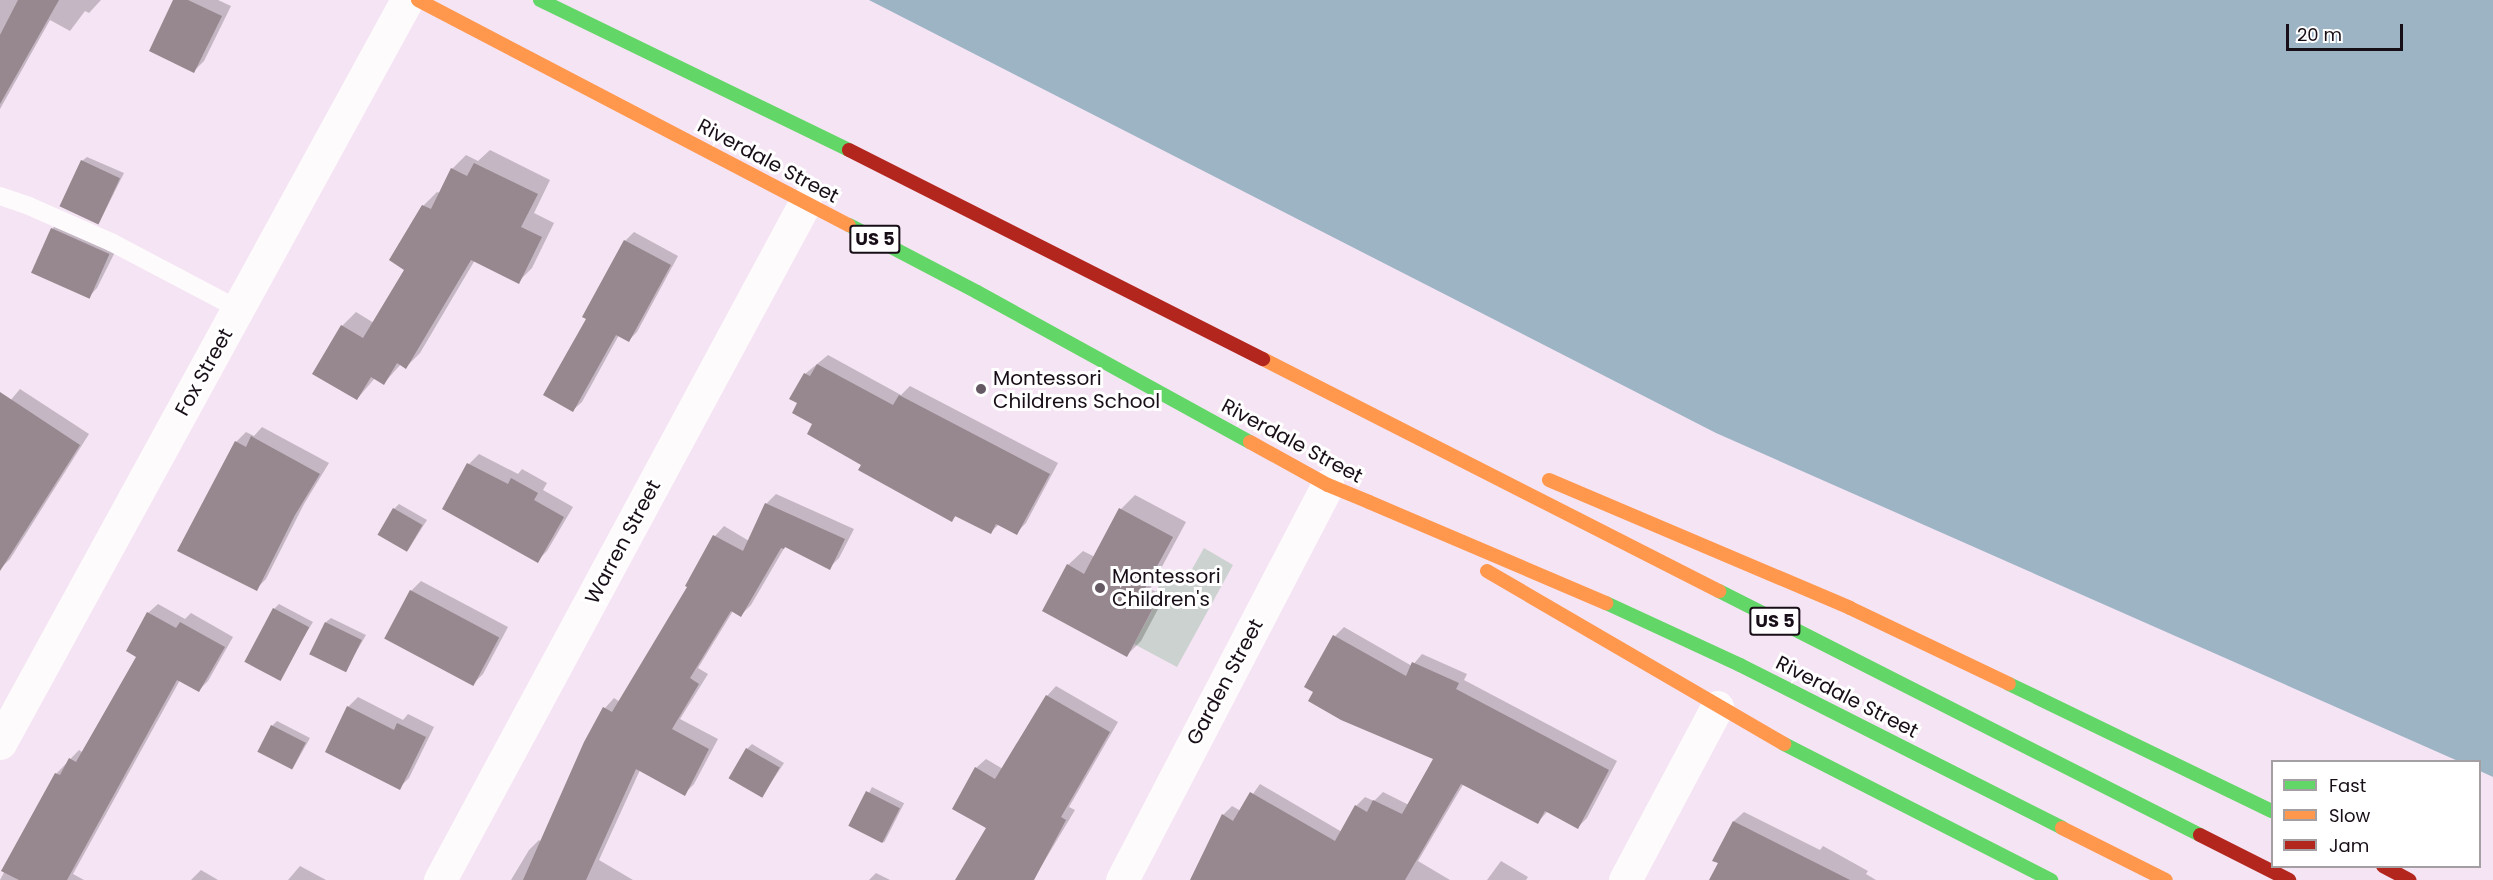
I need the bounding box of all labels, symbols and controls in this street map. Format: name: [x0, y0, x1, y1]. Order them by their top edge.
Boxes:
scale bar: [2289, 12, 2406, 50]
text: 20 m: [2297, 22, 2342, 47]
street label: Riverdale Street: [693, 114, 843, 208]
road number: US 5: [848, 224, 902, 254]
street label: Fox Street: [170, 324, 238, 420]
place label: Montessori Childrens School: [993, 366, 1160, 413]
marker: Montessori Childrens School: [974, 382, 988, 396]
street label: Riverdale Street: [1217, 394, 1367, 488]
street label: Warren Street: [580, 476, 666, 608]
place label: Montessori Children's: [1112, 564, 1221, 611]
marker: Montessori Children's: [1093, 581, 1107, 595]
road number: US 5: [1748, 606, 1802, 636]
street label: Garden Street: [1182, 615, 1268, 749]
street label: Riverdale Street: [1772, 651, 1922, 743]
legend: [2271, 760, 2481, 868]
text: Fast: [2329, 773, 2366, 798]
text: Slow: [2329, 803, 2370, 828]
text: Jam: [2329, 833, 2369, 858]

